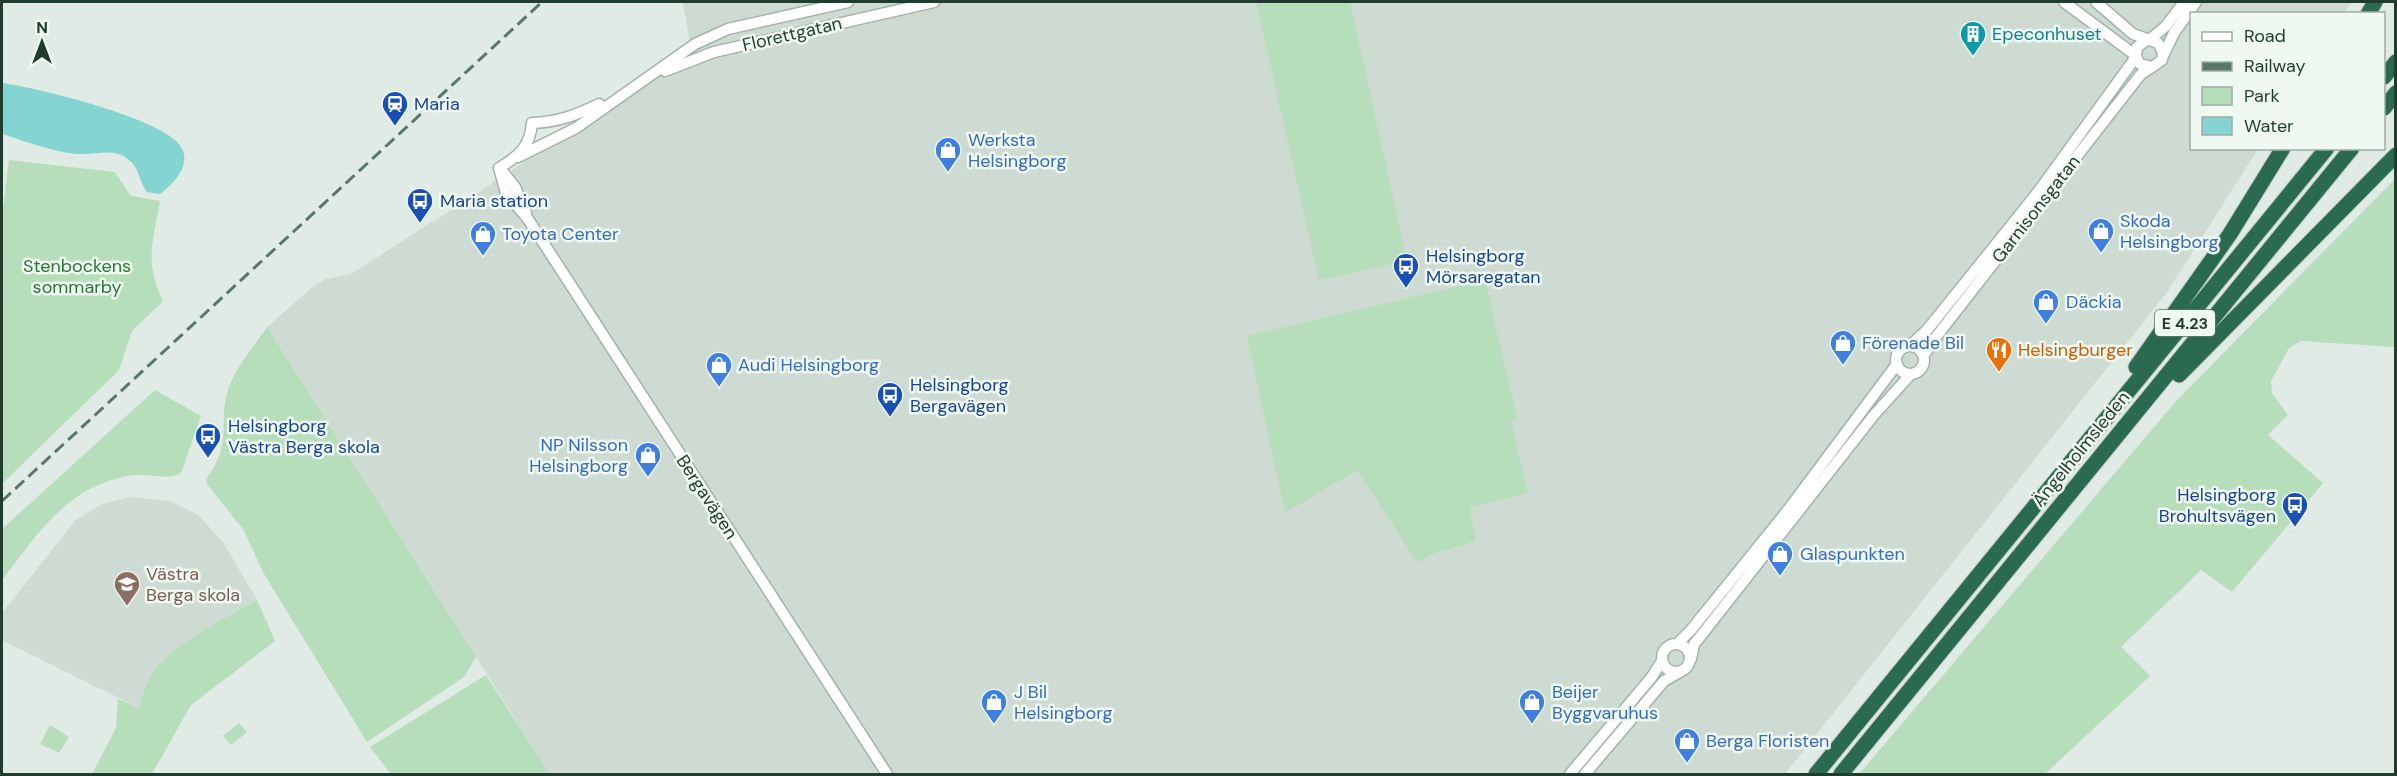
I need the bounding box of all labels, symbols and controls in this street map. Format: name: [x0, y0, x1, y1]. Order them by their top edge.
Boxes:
street label: Florettgatan: [740, 11, 844, 57]
north arrow: [12, 12, 72, 72]
legend: [2190, 12, 2385, 150]
text: N: [36, 17, 48, 38]
building icon: Epeconhuset: [1958, 19, 1988, 57]
place label: Epeconhuset: [1992, 22, 2102, 46]
text: Road: [2244, 24, 2286, 48]
text: Railway: [2244, 54, 2306, 78]
text: Park: [2244, 84, 2280, 108]
station icon: Maria: [380, 89, 410, 127]
place label: Maria: [414, 92, 460, 116]
text: Water: [2244, 114, 2294, 138]
place label: Werksta Helsingborg: [968, 128, 1067, 173]
shop icon: Werksta Helsingborg: [933, 135, 963, 173]
street label: Garnisonsgatan: [1986, 150, 2086, 268]
bus stop icon: Maria station: [405, 186, 435, 224]
place label: Maria station: [440, 189, 548, 213]
place label: Skoda Helsingborg: [2120, 209, 2219, 254]
shop icon: Skoda Helsingborg: [2086, 216, 2116, 254]
shop icon: Toyota Center: [468, 219, 498, 257]
place label: Toyota Center: [502, 222, 619, 246]
place label: Helsingborg Mörsaregatan: [1426, 244, 1541, 289]
bus stop icon: Helsingborg Mörsaregatan: [1391, 251, 1421, 289]
park label: Stenbockens sommarby: [23, 254, 131, 299]
shop icon: Däckia: [2031, 287, 2061, 325]
place label: Däckia: [2066, 290, 2122, 314]
road number: E 4.23: [2155, 310, 2215, 336]
shop icon: Förenade Bil: [1828, 328, 1858, 366]
place label: Förenade Bil: [1862, 331, 1964, 355]
restaurant icon: Helsingburger: [1984, 335, 2014, 373]
place label: Helsingburger: [2018, 338, 2133, 362]
shop icon: Audi Helsingborg: [704, 350, 734, 388]
place label: Audi Helsingborg: [738, 353, 879, 377]
place label: Helsingborg Bergavägen: [910, 373, 1009, 418]
bus stop icon: Helsingborg Bergavägen: [875, 380, 905, 418]
street label: Ängelholmsleden: [2027, 386, 2135, 512]
place label: Helsingborg Västra Berga skola: [228, 414, 380, 459]
bus stop icon: Helsingborg Västra Berga skola: [193, 421, 223, 459]
place label: NP Nilsson Helsingborg: [529, 433, 628, 478]
shop icon: NP Nilsson Helsingborg: [633, 440, 663, 478]
street label: Bergavägen: [671, 450, 743, 544]
place label: Helsingborg Brohultsvägen: [2159, 483, 2276, 528]
bus stop icon: Helsingborg Brohultsvägen: [2280, 490, 2310, 528]
shop icon: Glaspunkten: [1765, 539, 1795, 577]
place label: Glaspunkten: [1800, 542, 1905, 566]
place label: Västra Berga skola: [146, 562, 240, 607]
school or university icon: Västra Berga skola: [112, 569, 142, 607]
place label: J Bil Helsingborg: [1014, 680, 1113, 725]
place label: Beijer Byggvaruhus: [1552, 680, 1658, 725]
shop icon: J Bil Helsingborg: [979, 687, 1009, 725]
shop icon: Beijer Byggvaruhus: [1517, 687, 1547, 725]
shop icon: Berga Floristen: [1672, 726, 1702, 764]
place label: Berga Floristen: [1706, 729, 1829, 753]

